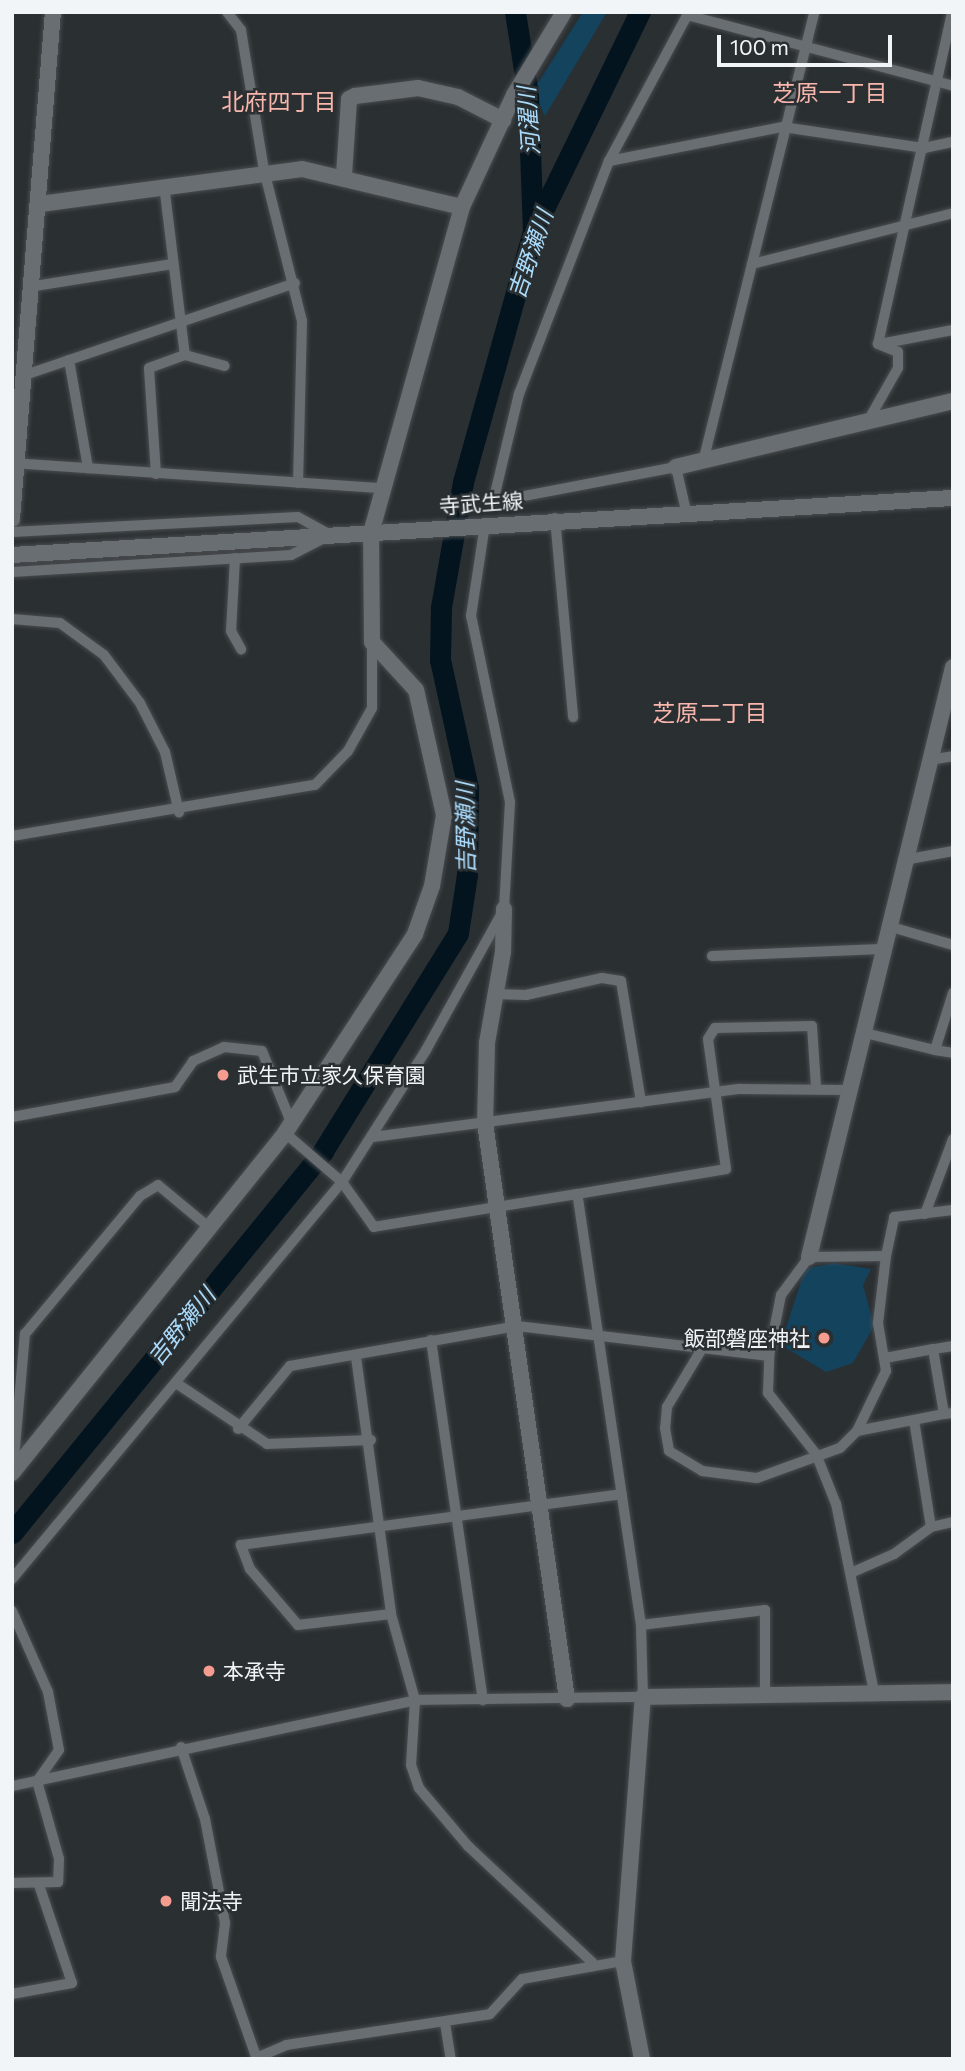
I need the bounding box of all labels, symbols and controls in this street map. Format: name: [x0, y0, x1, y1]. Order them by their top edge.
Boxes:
scale bar: [720, 21, 895, 65]
text: 100 m: [730, 34, 789, 59]
district label: 芝原一丁目: [773, 78, 887, 106]
water label: 河濯川: [512, 86, 544, 156]
district label: 北府四丁目: [222, 87, 336, 115]
water label: 吉野瀬川: [502, 206, 558, 302]
street label: 寺武生線: [438, 488, 524, 518]
district label: 芝原二丁目: [653, 698, 767, 726]
water label: 吉野瀬川: [450, 782, 480, 874]
place label: 武生市立家久保育園: [237, 1062, 426, 1088]
marker: 武生市立家久保育園: [215, 1067, 231, 1083]
water label: 吉野瀬川: [141, 1282, 221, 1370]
place label: 飯部磐座神社: [684, 1325, 810, 1351]
marker: 飯部磐座神社: [816, 1330, 832, 1346]
place label: 本承寺: [223, 1658, 286, 1684]
marker: 本承寺: [201, 1663, 217, 1679]
place label: 聞法寺: [180, 1888, 243, 1914]
marker: 聞法寺: [158, 1893, 174, 1909]

